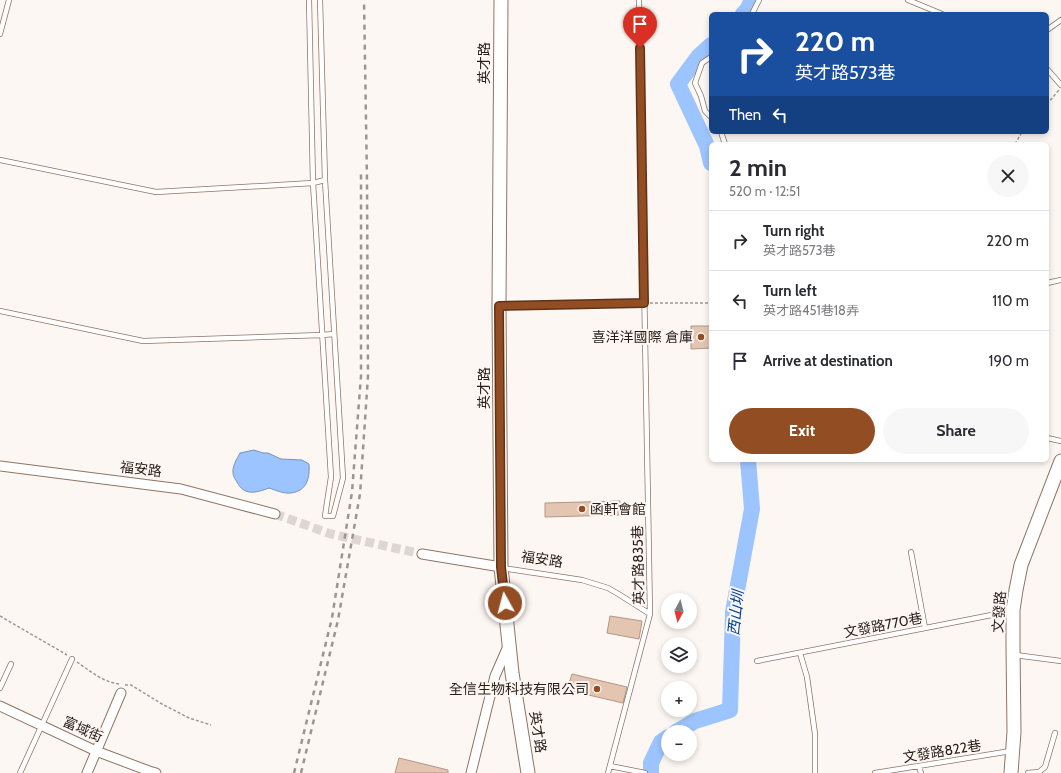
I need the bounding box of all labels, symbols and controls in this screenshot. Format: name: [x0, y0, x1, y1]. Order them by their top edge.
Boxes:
pin: [623, 7.0, 657, 48]
icon: arrive: [629, 13, 651, 35]
text: 220 m: [795, 24, 875, 58]
icon: right: [729, 28, 781, 80]
street label: 英才路: [475, 42, 493, 84]
text: 英才路573巷: [795, 62, 896, 84]
icon: left: [769, 104, 791, 126]
text: Then: [729, 106, 761, 124]
text: 2 min: [729, 153, 787, 182]
button: close: [987, 155, 1029, 197]
text: 520 m · 12:51: [729, 183, 800, 199]
text: Turn right: [763, 222, 824, 240]
icon: right: [729, 230, 751, 252]
text: 220 m: [986, 232, 1029, 250]
text: 英才路573巷: [763, 242, 836, 258]
text: Turn left: [763, 282, 817, 300]
icon: left: [729, 290, 751, 312]
text: 110 m: [992, 292, 1029, 310]
text: 英才路451巷18弄: [763, 302, 859, 318]
place label: 喜洋洋國際 倉庫: [592, 328, 693, 346]
marker: 喜洋洋國際 倉庫: [696, 332, 706, 342]
icon: arrive: [729, 350, 751, 372]
text: Arrive at destination: [763, 352, 893, 370]
text: 190 m: [989, 352, 1029, 370]
street label: 英才路: [475, 367, 493, 409]
button: Exit: [729, 408, 875, 454]
button: Share: [883, 408, 1029, 454]
street label: 福安路: [119, 458, 163, 480]
place label: 函軒會館: [590, 500, 646, 518]
marker: 函軒會館: [577, 504, 587, 514]
street label: 英才路835巷: [628, 525, 648, 605]
street label: 福安路: [520, 547, 564, 571]
position arrow: [484, 582, 526, 624]
water label: 西山圳: [725, 588, 748, 636]
street label: 文發路: [989, 590, 1009, 634]
north arrow: [661, 593, 697, 629]
map controls: [661, 593, 697, 761]
street label: 文發路770巷: [842, 609, 924, 641]
button: layers: [661, 637, 697, 673]
place label: 全信生物科技有限公司: [449, 680, 589, 698]
button: +: [661, 681, 697, 717]
marker: 全信生物科技有限公司: [592, 684, 602, 694]
street label: 英才路: [526, 710, 550, 754]
street label: 富域街: [60, 712, 106, 746]
button: −: [661, 725, 697, 761]
street label: 文發路822巷: [902, 736, 982, 766]

